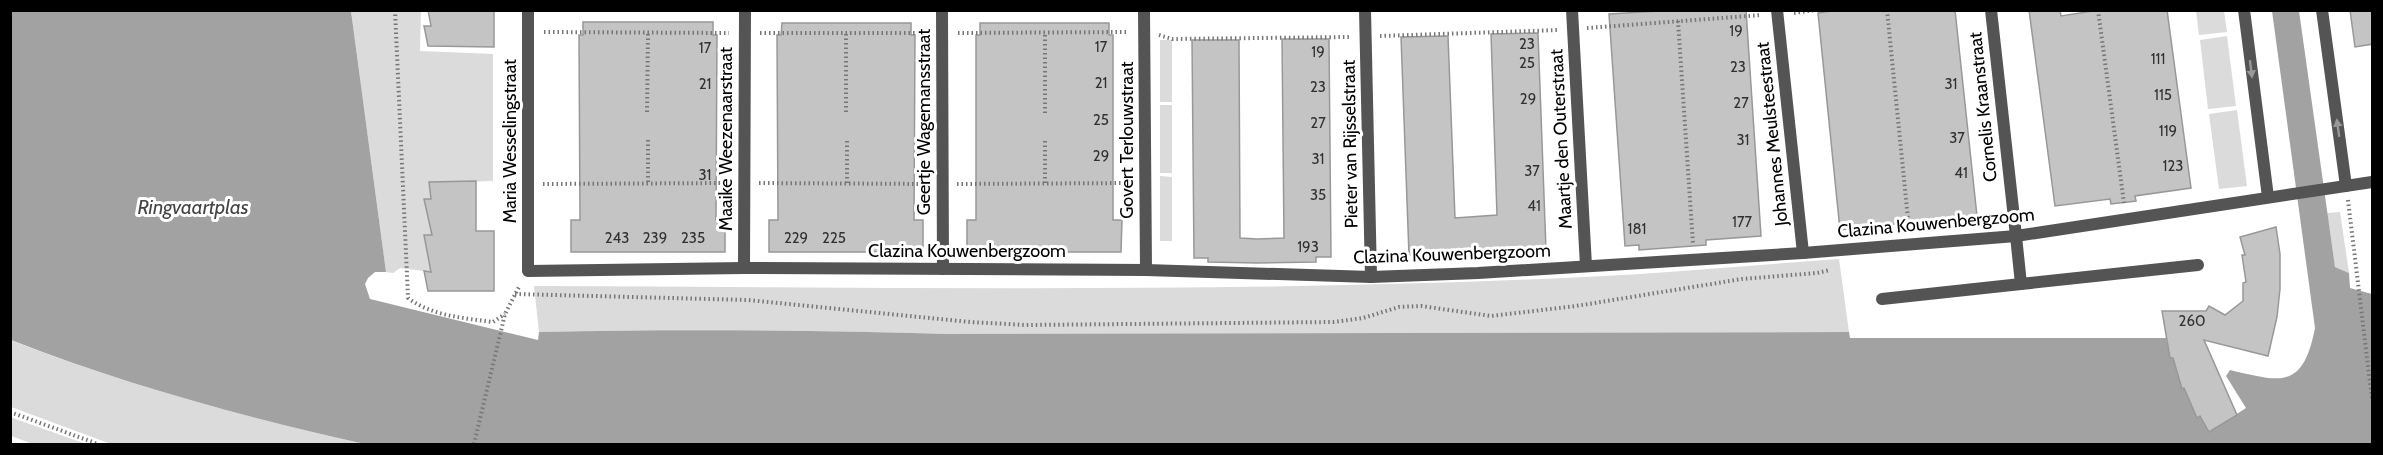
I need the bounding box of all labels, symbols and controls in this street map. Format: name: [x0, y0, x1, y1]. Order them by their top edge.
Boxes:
house number: 19: [1729, 22, 1743, 40]
street label: Geertje Wagemansstraat: [913, 29, 935, 215]
street label: Cornelis Kraanstraat: [1964, 31, 2002, 183]
house number: 23: [1519, 35, 1535, 53]
house number: 17: [1095, 38, 1108, 56]
house number: 17: [699, 39, 712, 57]
street label: Johannes Meulsteestraat: [1751, 41, 1793, 228]
house number: 19: [1311, 43, 1325, 61]
street label: Maaike Weezenaarstraat: [715, 47, 737, 231]
street label: Maartje den Outerstraat: [1545, 48, 1577, 230]
house number: 111: [2151, 50, 2165, 68]
house number: 25: [1519, 54, 1535, 72]
house number: 23: [1730, 58, 1746, 76]
street label: Maria Wesselingstraat: [499, 59, 521, 223]
street label: Pieter van Rijsselstraat: [1338, 59, 1362, 229]
one-way arrow: [2247, 59, 2256, 78]
street label: Govert Terlouwstraat: [1116, 61, 1138, 219]
house number: 21: [1095, 74, 1107, 92]
house number: 21: [699, 75, 711, 93]
house number: 31: [1944, 75, 1958, 93]
house number: 23: [1310, 78, 1326, 96]
house number: 115: [2154, 86, 2172, 104]
house number: 29: [1520, 90, 1536, 108]
house number: 27: [1733, 94, 1749, 112]
house number: 25: [1093, 111, 1109, 129]
house number: 27: [1310, 114, 1326, 132]
one-way arrow: [2333, 118, 2343, 137]
house number: 119: [2159, 122, 2177, 140]
house number: 37: [1949, 129, 1965, 147]
house number: 31: [1736, 131, 1750, 149]
house number: 29: [1093, 147, 1109, 165]
house number: 31: [1311, 150, 1325, 168]
house number: 123: [2163, 157, 2183, 175]
house number: 37: [1524, 162, 1540, 180]
house number: 41: [1954, 164, 1968, 182]
house number: 31: [698, 166, 712, 184]
house number: 35: [1310, 186, 1326, 204]
water label: Ringvaartplas: [137, 195, 249, 219]
house number: 41: [1527, 197, 1541, 215]
street label: Clazina Kouwenbergzoom: [1837, 203, 2035, 243]
house number: 177: [1732, 213, 1752, 231]
house number: 181: [1628, 220, 1646, 238]
house number: 243: [605, 229, 629, 247]
house number: 239: [643, 229, 667, 247]
house number: 235: [681, 229, 705, 247]
house number: 229: [784, 229, 808, 247]
house number: 225: [822, 229, 846, 247]
house number: 193: [1297, 238, 1319, 256]
street label: Clazina Kouwenbergzoom: [868, 240, 1066, 262]
street label: Clazina Kouwenbergzoom: [1353, 240, 1551, 268]
house number: 260: [2179, 312, 2205, 330]

